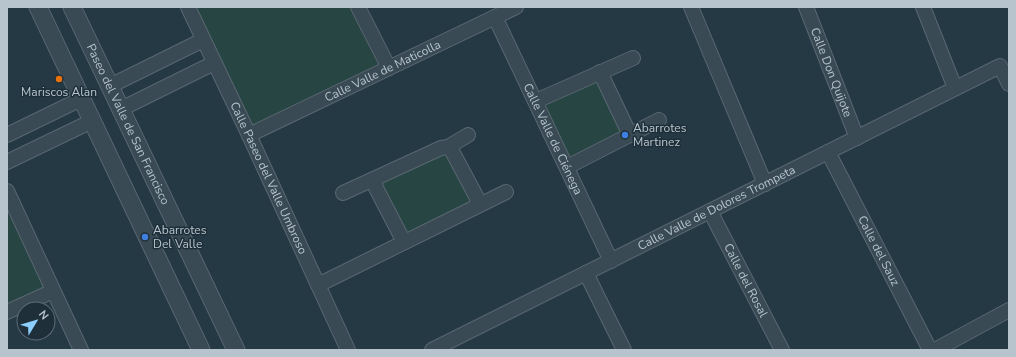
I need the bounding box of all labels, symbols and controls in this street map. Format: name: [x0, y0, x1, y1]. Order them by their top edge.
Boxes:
street label: Calle Don Quijote: [807, 25, 856, 119]
street label: Calle Valle de Maticolla: [322, 36, 443, 106]
street label: Paseo del Valle de San Francisco: [83, 41, 174, 208]
marker: Mariscos Alan: [54, 74, 64, 84]
street label: Calle Valle de Ciénega: [520, 81, 586, 197]
place label: Mariscos Alan: [21, 84, 97, 100]
street label: Calle Paseo del Valle Umbroso: [226, 99, 311, 257]
place label: Abarrotes Martinez: [633, 120, 687, 150]
marker: Abarrotes Martinez: [620, 130, 630, 140]
street label: Calle Valle de Dolores Trompeta: [635, 162, 798, 254]
street label: Calle del Sauz: [854, 213, 904, 289]
place label: Abarrotes Del Valle: [153, 222, 207, 252]
marker: Abarrotes Del Valle: [140, 232, 150, 242]
street label: Calle del Rosal: [720, 241, 772, 320]
north arrow: [16, 301, 56, 341]
text: N: [35, 307, 52, 323]

